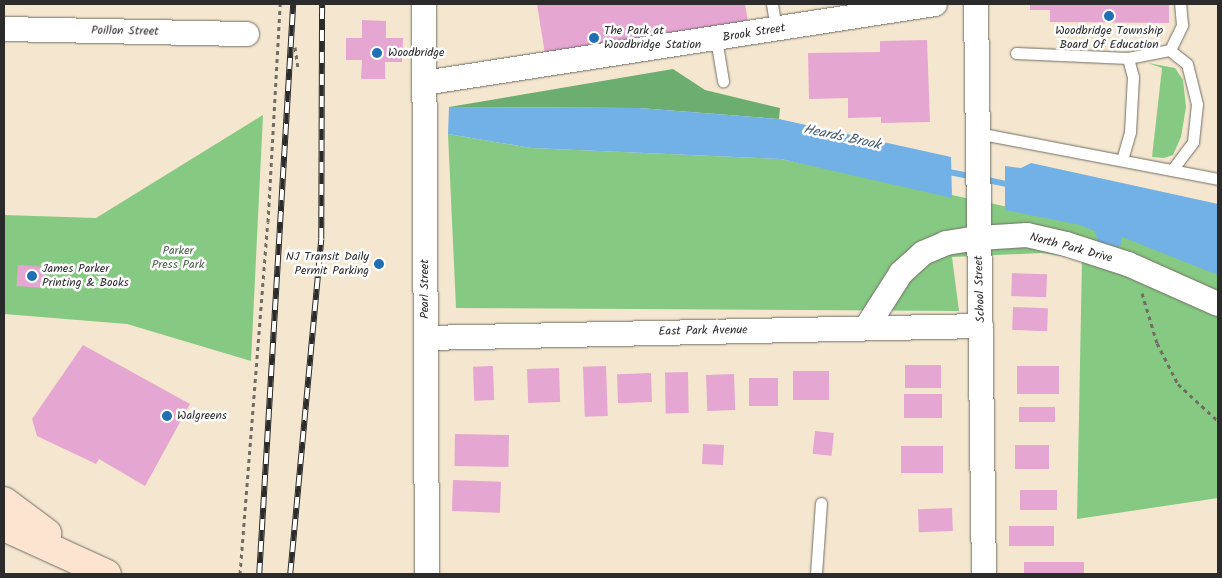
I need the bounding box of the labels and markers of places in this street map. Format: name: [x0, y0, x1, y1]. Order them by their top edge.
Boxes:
marker: Woodbridge Township Board Of Education: [1103, 10, 1115, 22]
place label: The Park at Woodbridge Station: [604, 24, 701, 52]
place label: Woodbridge Township Board Of Education: [1055, 24, 1163, 52]
marker: The Park at Woodbridge Station: [588, 32, 600, 44]
marker: Woodbridge: [370, 46, 384, 60]
place label: Woodbridge: [388, 46, 444, 60]
place label: NJ Transit Daily Permit Parking: [286, 250, 369, 278]
marker: NJ Transit Daily Permit Parking: [373, 258, 385, 270]
place label: James Parker Printing & Books: [42, 262, 129, 290]
marker: James Parker Printing & Books: [26, 270, 38, 282]
place label: Walgreens: [177, 409, 227, 423]
marker: Walgreens: [161, 410, 173, 422]

